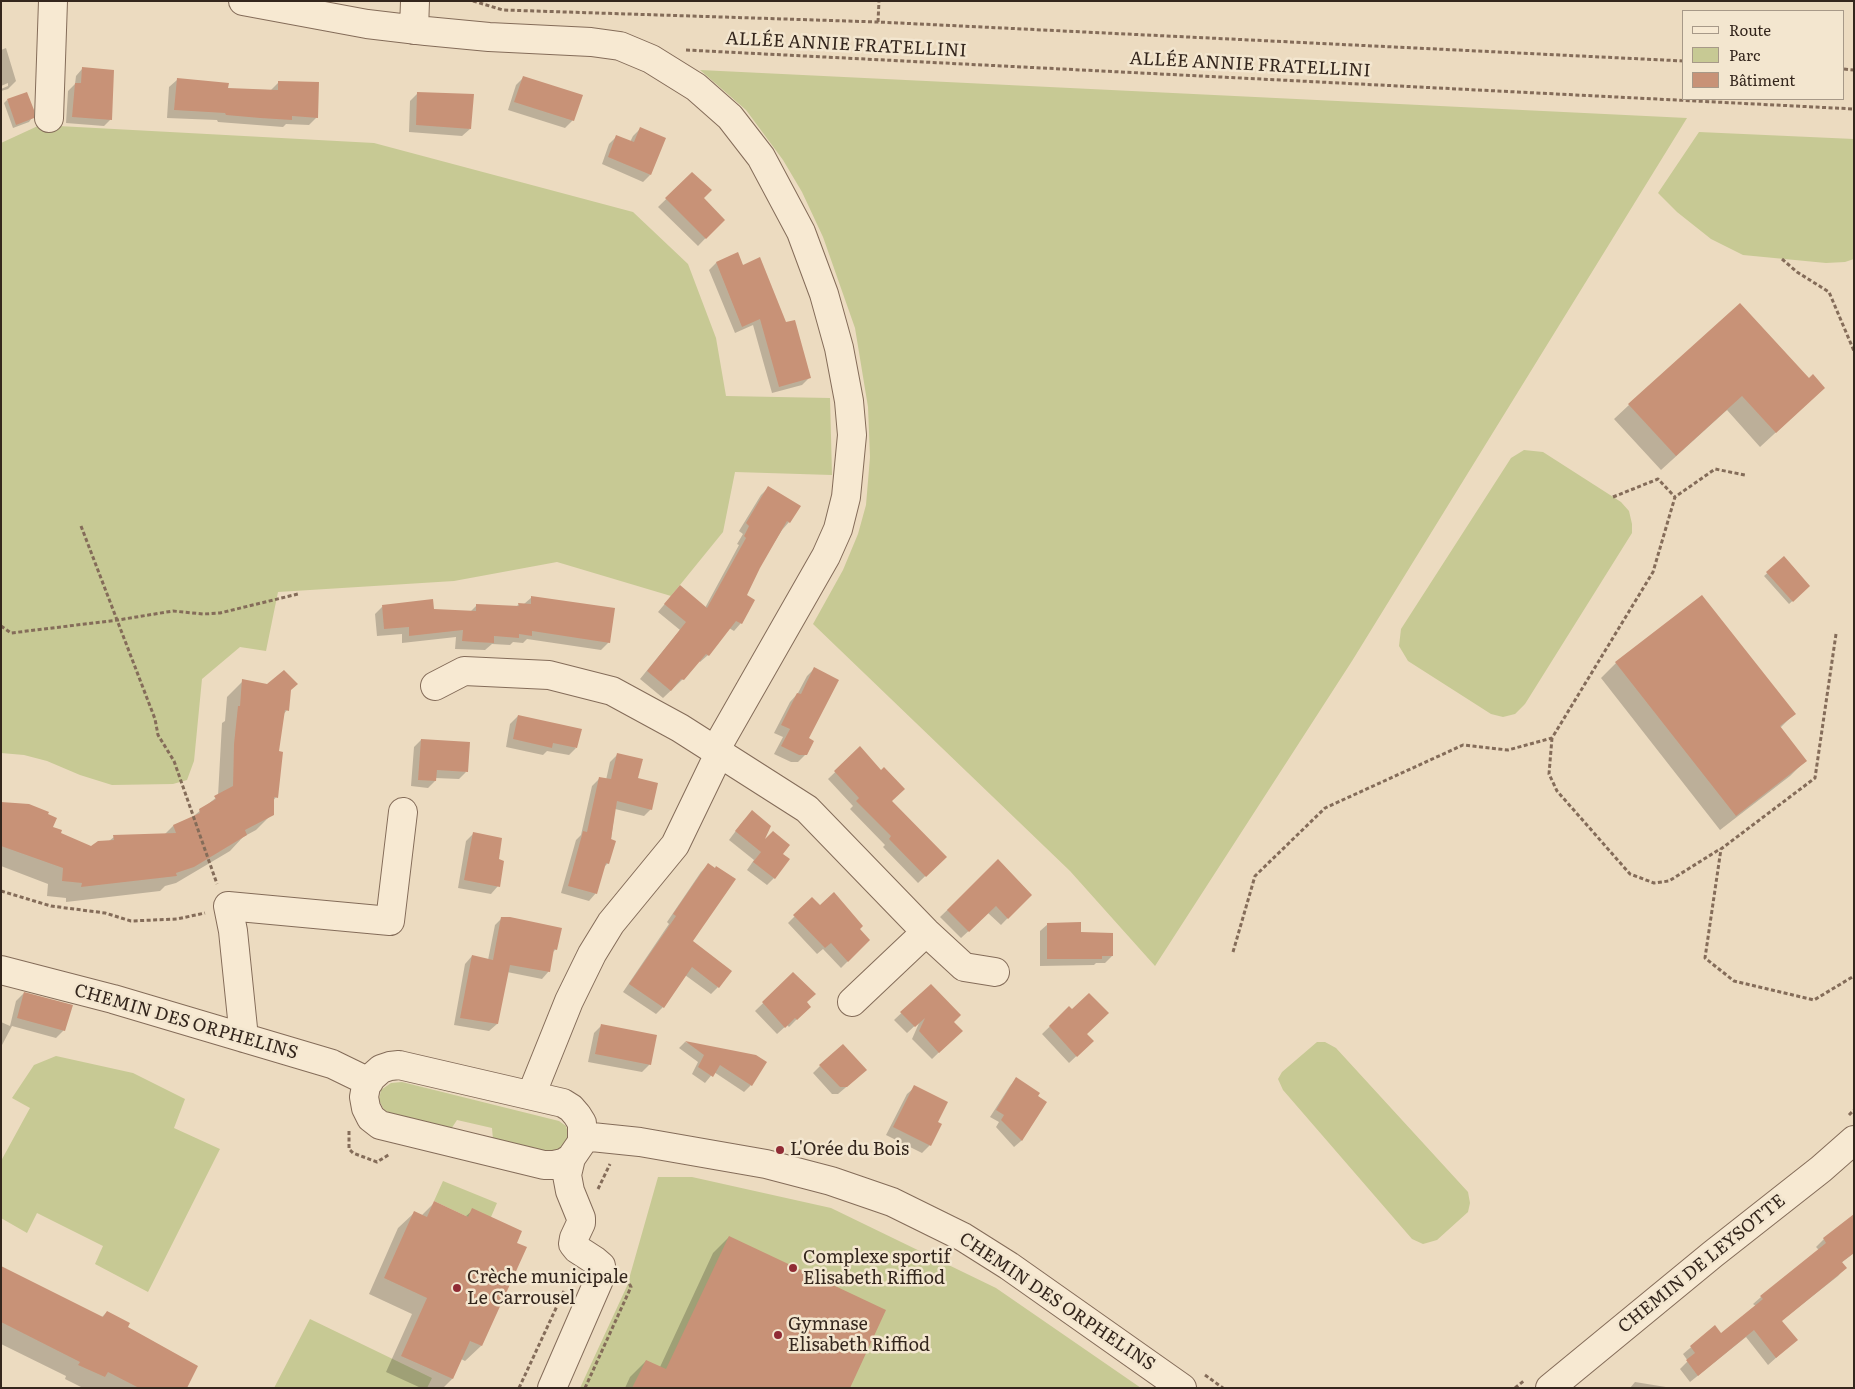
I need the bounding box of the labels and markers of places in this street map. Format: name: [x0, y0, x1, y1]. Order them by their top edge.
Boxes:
place label: L'Orée du Bois: [790, 1139, 909, 1161]
marker: L'Orée du Bois: [774, 1144, 786, 1156]
place label: Complexe sportif Elisabeth Riffiod: [803, 1247, 950, 1290]
marker: Complexe sportif Elisabeth Riffiod: [787, 1262, 799, 1274]
place label: Crèche municipale Le Carrousel: [467, 1267, 628, 1310]
marker: Crèche municipale Le Carrousel: [451, 1282, 463, 1294]
place label: Gymnase Elisabeth Riffiod: [788, 1314, 930, 1356]
marker: Gymnase Elisabeth Riffiod: [772, 1329, 784, 1341]

